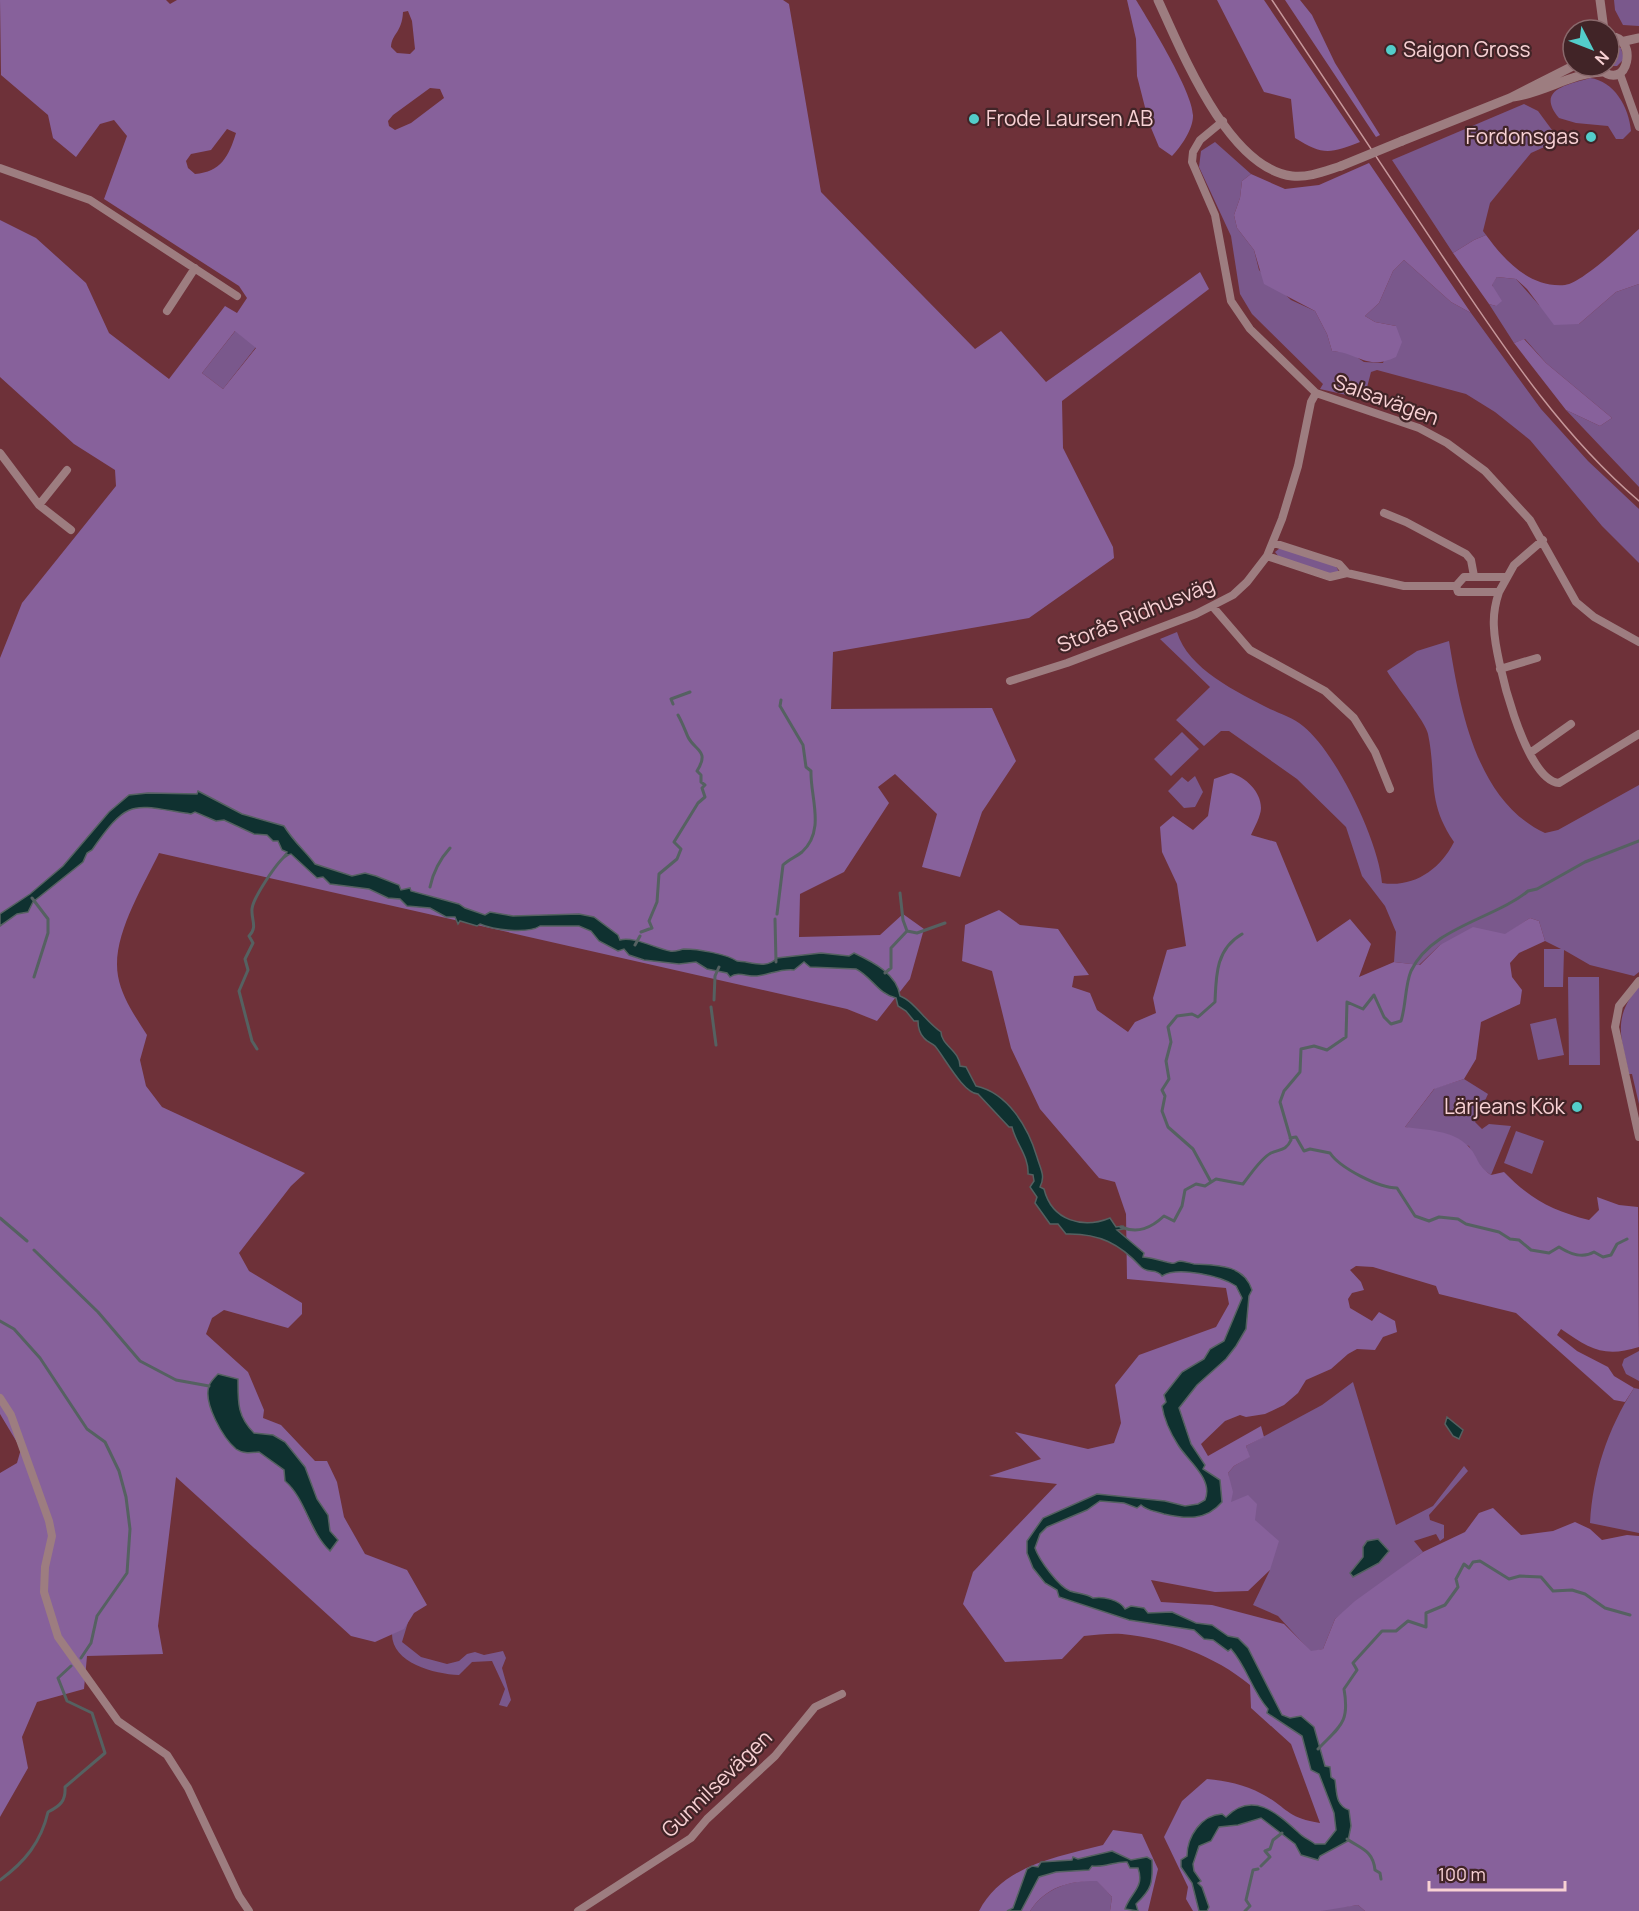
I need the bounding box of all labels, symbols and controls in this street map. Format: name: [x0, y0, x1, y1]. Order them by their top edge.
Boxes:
north arrow: [1561, 18, 1621, 78]
place label: Saigon Gross: [1403, 35, 1531, 63]
marker: Saigon Gross: [1384, 43, 1398, 57]
text: N: [1590, 46, 1614, 70]
place label: Frode Laursen AB: [986, 104, 1153, 132]
marker: Frode Laursen AB: [967, 112, 981, 126]
place label: Fordonsgas: [1465, 122, 1579, 150]
marker: Fordonsgas: [1584, 130, 1598, 144]
street label: Salsavägen: [1330, 367, 1443, 431]
street label: Storås Ridhusväg: [1053, 570, 1219, 658]
place label: Lärjeans Kök: [1444, 1092, 1566, 1120]
marker: Lärjeans Kök: [1570, 1100, 1584, 1114]
street label: Gunnilsevägen: [655, 1723, 778, 1843]
scale bar: [1429, 1854, 1566, 1892]
text: 100 m: [1438, 1862, 1486, 1886]

